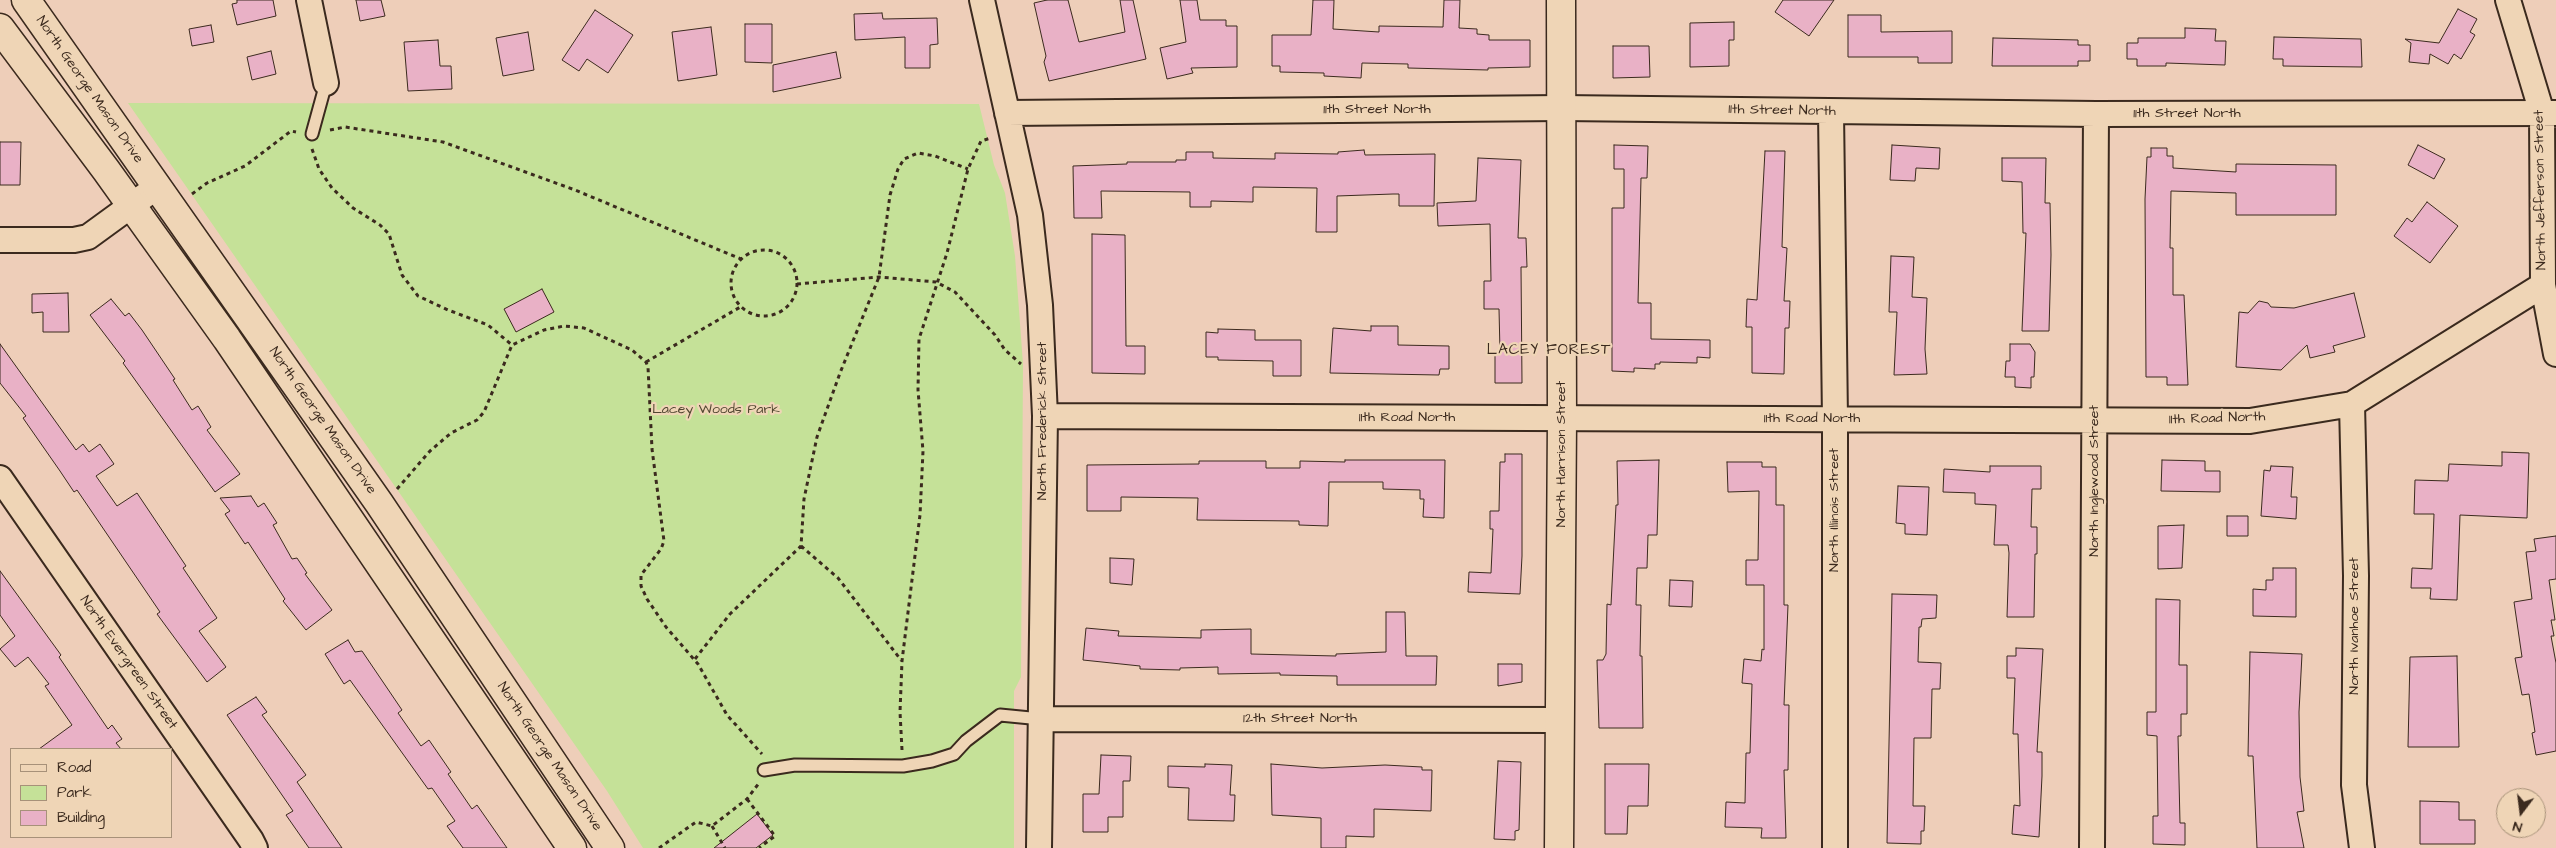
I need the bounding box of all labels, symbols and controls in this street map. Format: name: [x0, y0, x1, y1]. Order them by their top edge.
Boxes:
street label: North George Mason Drive: [32, 13, 146, 167]
street label: 11th Street North: [1323, 102, 1431, 118]
street label: 11th Street North: [1728, 102, 1836, 120]
street label: 11th Street North: [2133, 106, 2241, 122]
street label: North Jefferson Street: [2531, 110, 2551, 270]
street label: North Frederick Street: [1035, 342, 1051, 500]
district label: LACEY FOREST: [1485, 342, 1613, 360]
street label: North George Mason Drive: [265, 344, 379, 498]
street label: North Harrison Street: [1554, 381, 1570, 527]
park label: Lacey Woods Park: [652, 402, 780, 418]
street label: North Inglewood Street: [2087, 405, 2103, 557]
street label: 11th Road North: [2168, 409, 2266, 429]
street label: 11th Road North: [1359, 410, 1455, 426]
street label: 11th Road North: [1764, 411, 1860, 427]
street label: North Illinois Street: [1827, 448, 1843, 572]
street label: North Ivanhoe Street: [2347, 557, 2363, 695]
street label: North Evergreen Street: [75, 593, 181, 733]
street label: North George Mason Drive: [493, 679, 605, 835]
street label: 12th Street North: [1243, 711, 1357, 727]
legend: [10, 748, 172, 838]
text: Road: [57, 757, 91, 778]
text: Park: [57, 782, 92, 803]
north arrow: [2496, 788, 2546, 838]
text: Building: [57, 807, 105, 828]
text: N: [2511, 816, 2524, 837]

